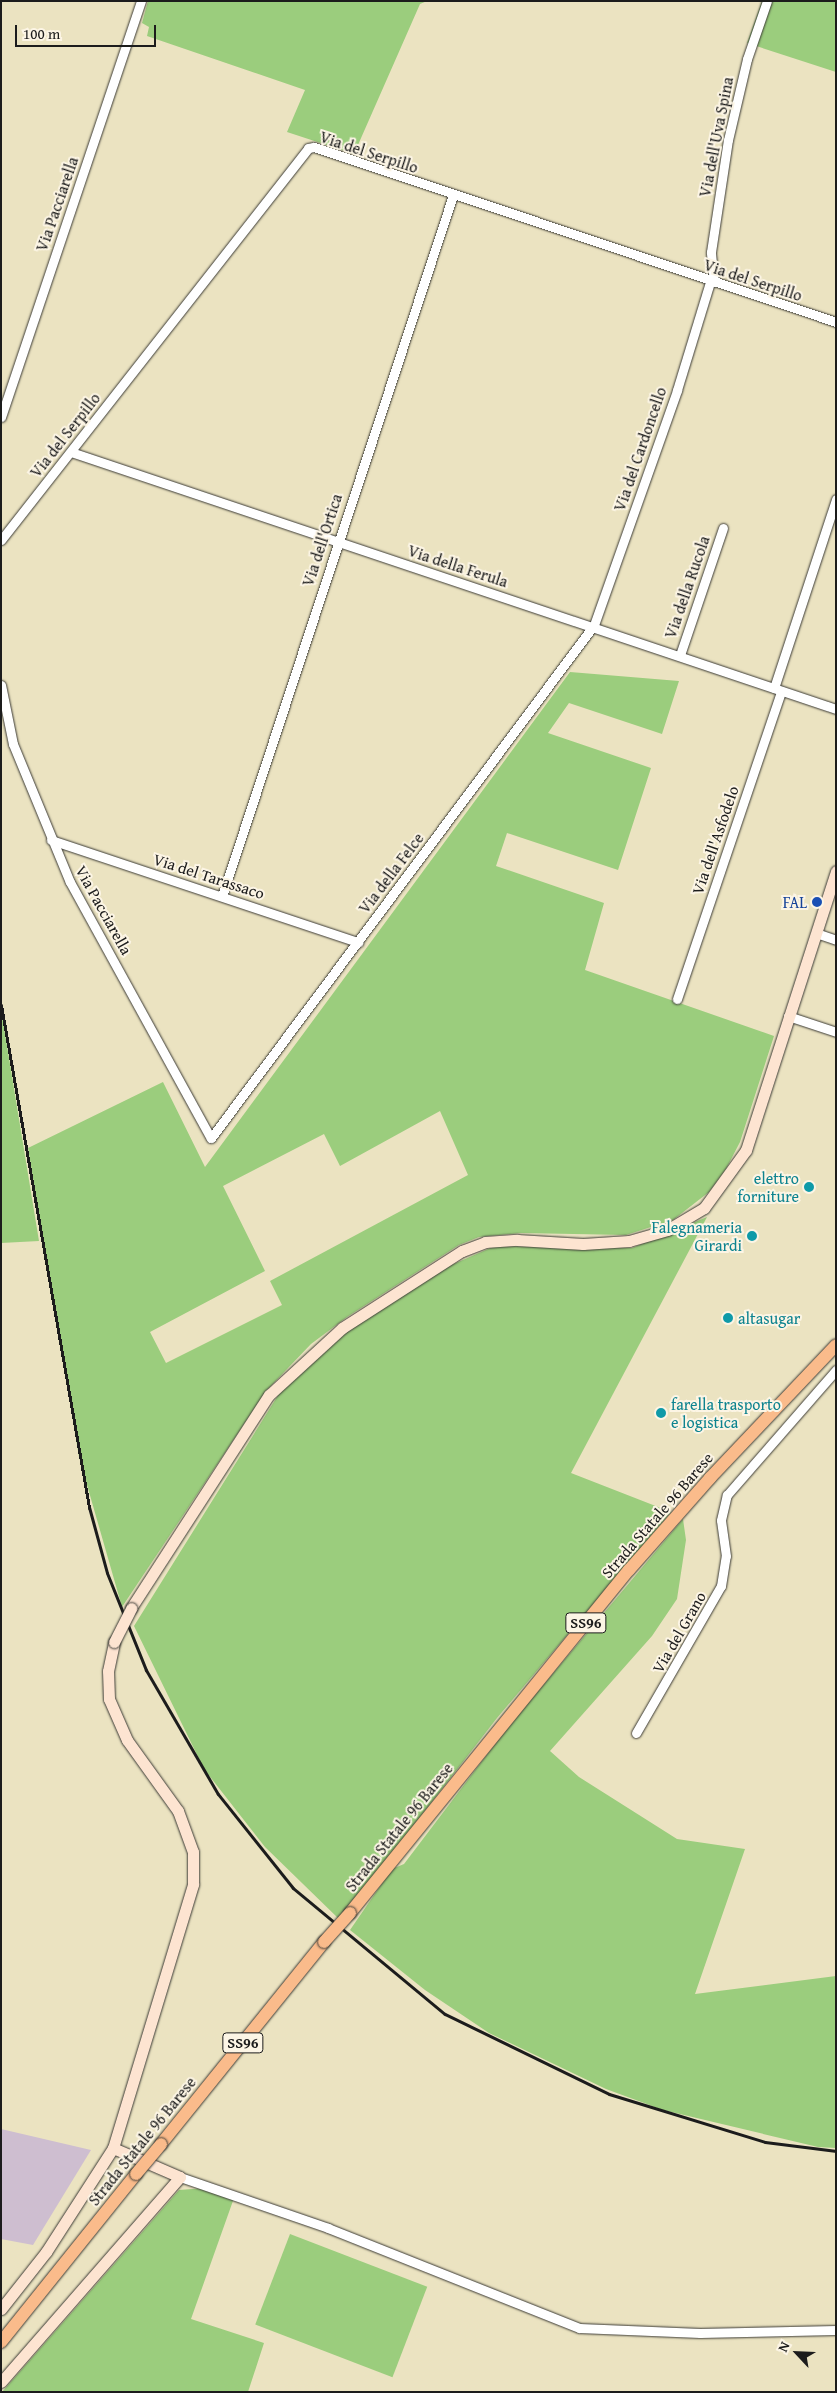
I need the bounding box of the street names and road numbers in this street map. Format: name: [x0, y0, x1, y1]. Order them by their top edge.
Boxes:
street label: Via dell'Uva Spina: [695, 75, 737, 199]
street label: Via del Serpillo: [317, 127, 421, 177]
street label: Via Pacciarella: [32, 154, 82, 254]
street label: Via del Serpillo: [701, 255, 805, 305]
street label: Via del Cardoncello: [610, 384, 670, 514]
street label: Via del Serpillo: [26, 389, 104, 481]
street label: Via dell'Ortica: [298, 491, 346, 589]
street label: Via della Rucola: [660, 533, 714, 641]
street label: Via della Ferula: [406, 541, 510, 591]
street label: Via dell'Asfodelo: [687, 783, 743, 897]
street label: Via della Felce: [354, 829, 428, 917]
street label: Via del Tarassaco: [151, 849, 267, 903]
street label: Via Pacciarella: [72, 862, 136, 958]
street label: Strada Statale 96 Barese: [597, 1448, 717, 1582]
street label: Via del Grano: [648, 1588, 710, 1676]
road number: SS96: [565, 1610, 607, 1636]
street label: Strada Statale 96 Barese: [341, 1759, 457, 1895]
road number: SS96: [222, 2030, 264, 2056]
street label: Strada Statale 96 Barese: [84, 2073, 200, 2209]

